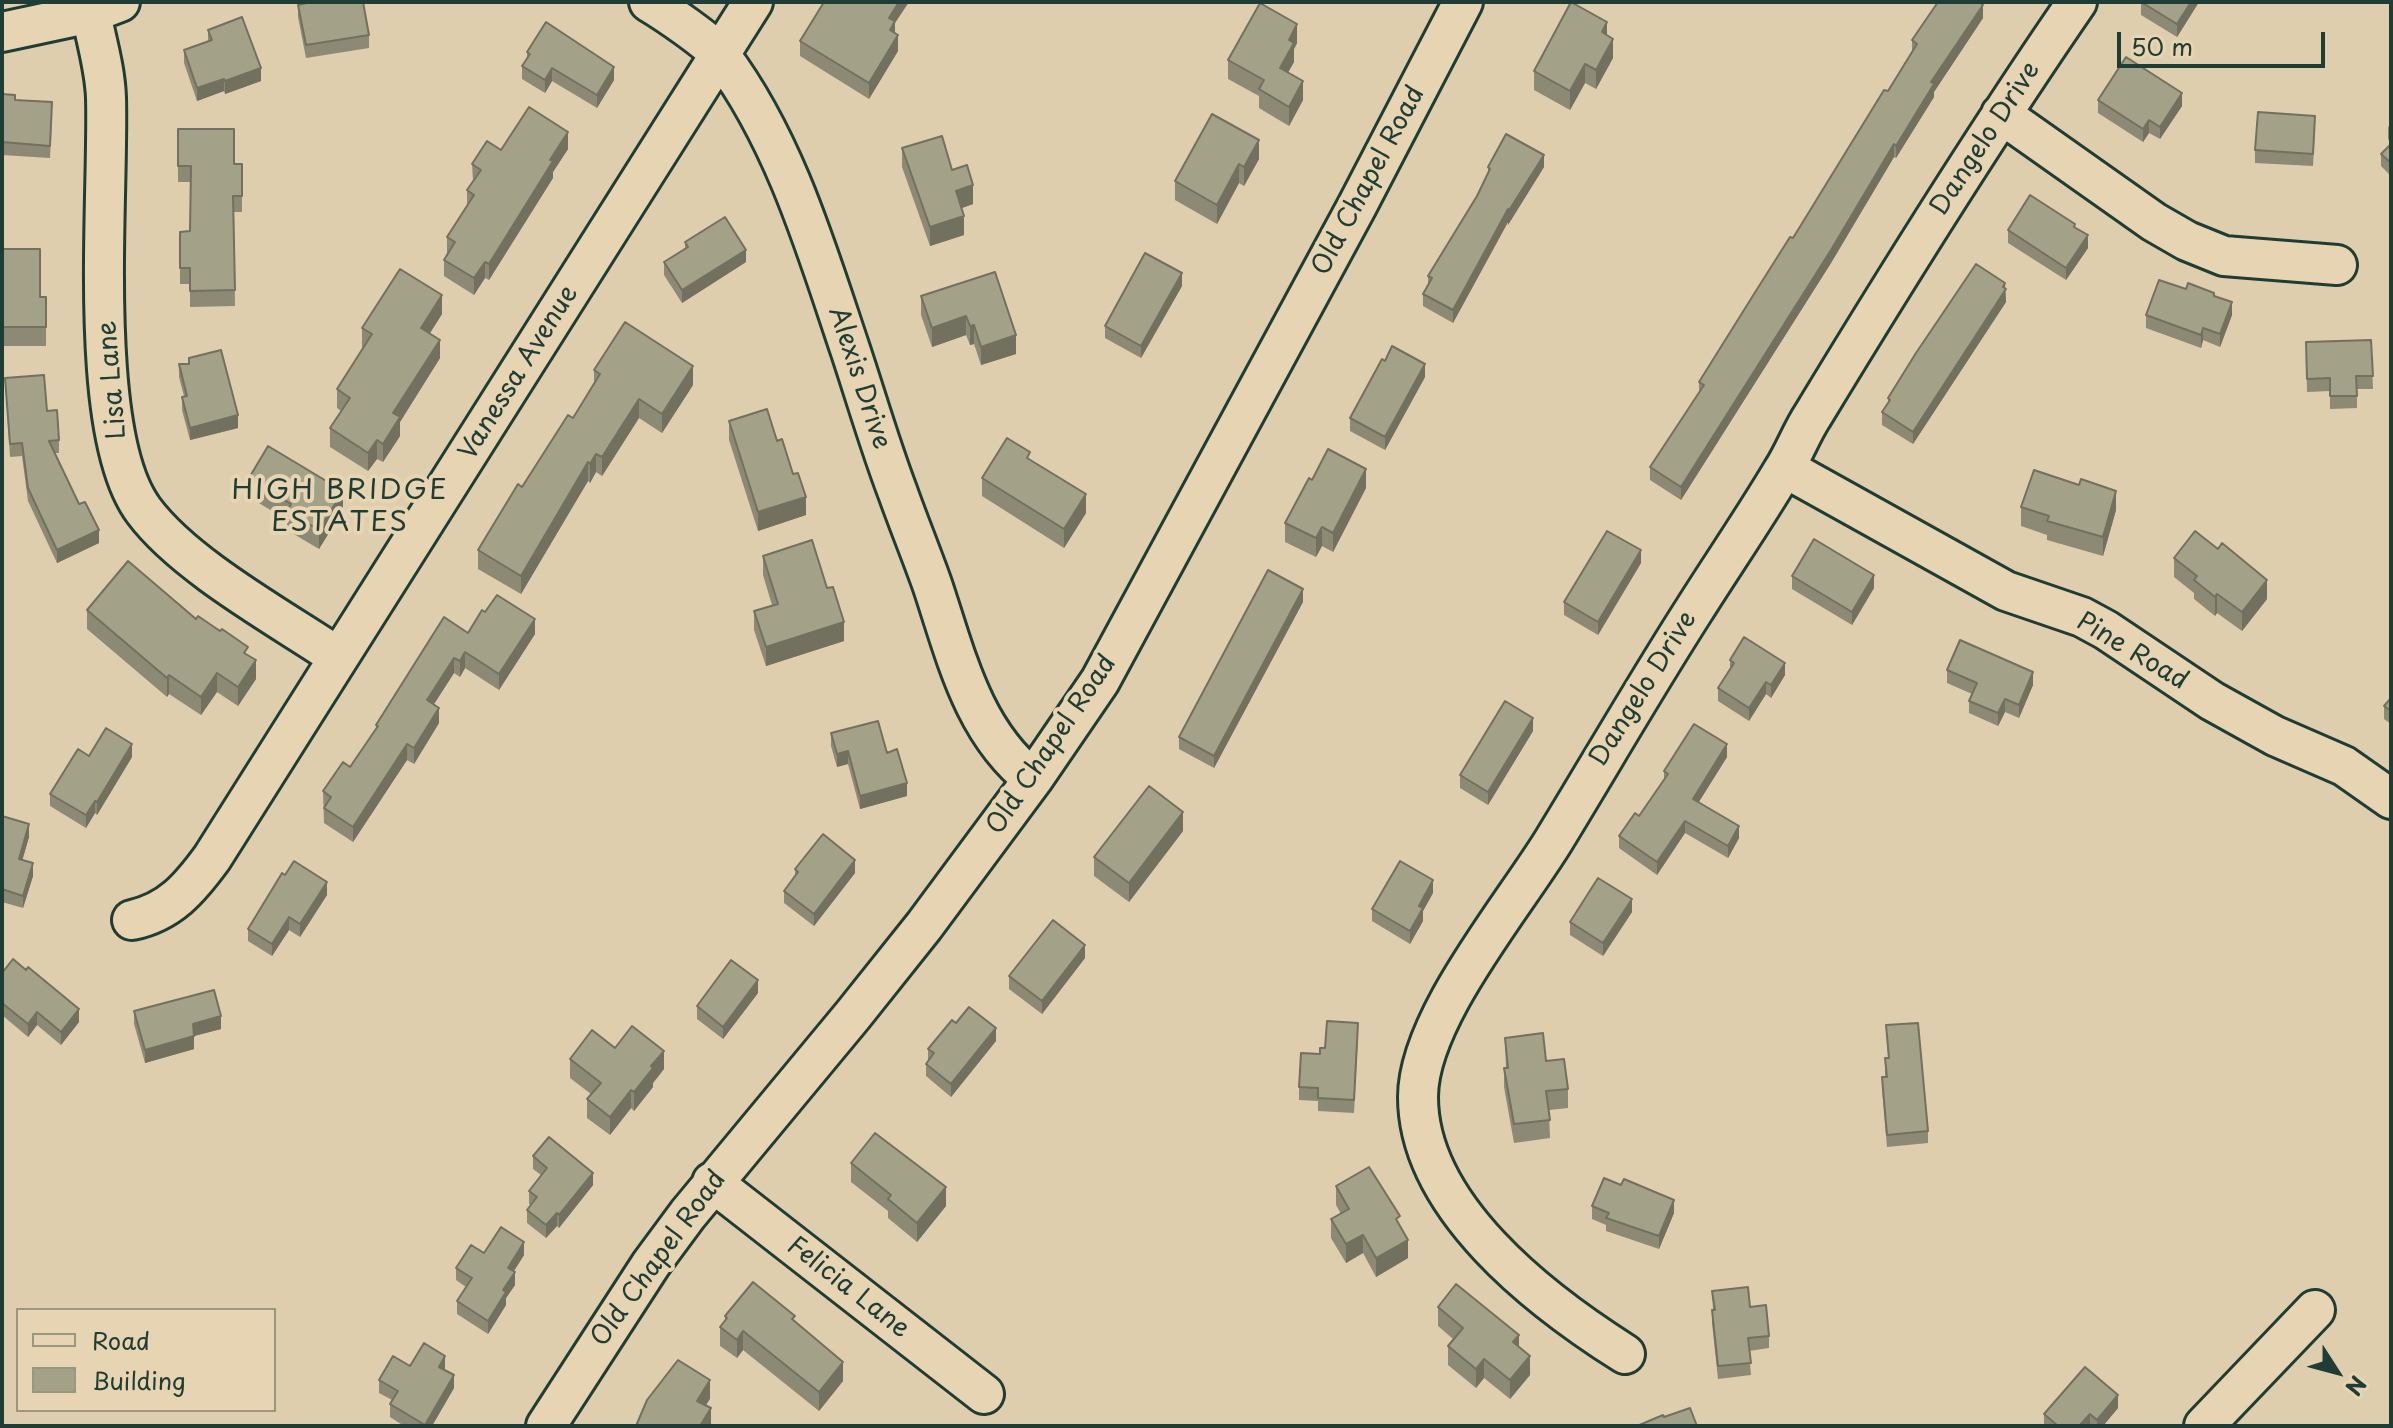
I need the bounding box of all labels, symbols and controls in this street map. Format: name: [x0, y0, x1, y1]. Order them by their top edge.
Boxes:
scale bar: [2121, 16, 2329, 66]
text: 50 m: [2131, 28, 2193, 64]
street label: Dangelo Drive: [1925, 56, 2047, 222]
street label: Old Chapel Road: [1306, 81, 1432, 281]
street label: Vanessa Avenue: [453, 280, 585, 466]
street label: Alexis Drive: [821, 303, 897, 453]
street label: Lisa Lane: [92, 319, 134, 441]
district label: HIGH BRIDGE ESTATES: [230, 474, 450, 540]
street label: Dangelo Drive: [1584, 606, 1704, 772]
street label: Pine Road: [2071, 607, 2193, 697]
street label: Old Chapel Road: [980, 649, 1124, 841]
street label: Old Chapel Road: [585, 1165, 733, 1353]
street label: Felicia Lane: [781, 1231, 915, 1345]
legend: [16, 1308, 276, 1412]
text: Road: [92, 1322, 150, 1358]
north arrow: [2297, 1332, 2377, 1412]
text: Building: [92, 1362, 186, 1398]
text: N: [2338, 1370, 2375, 1403]

